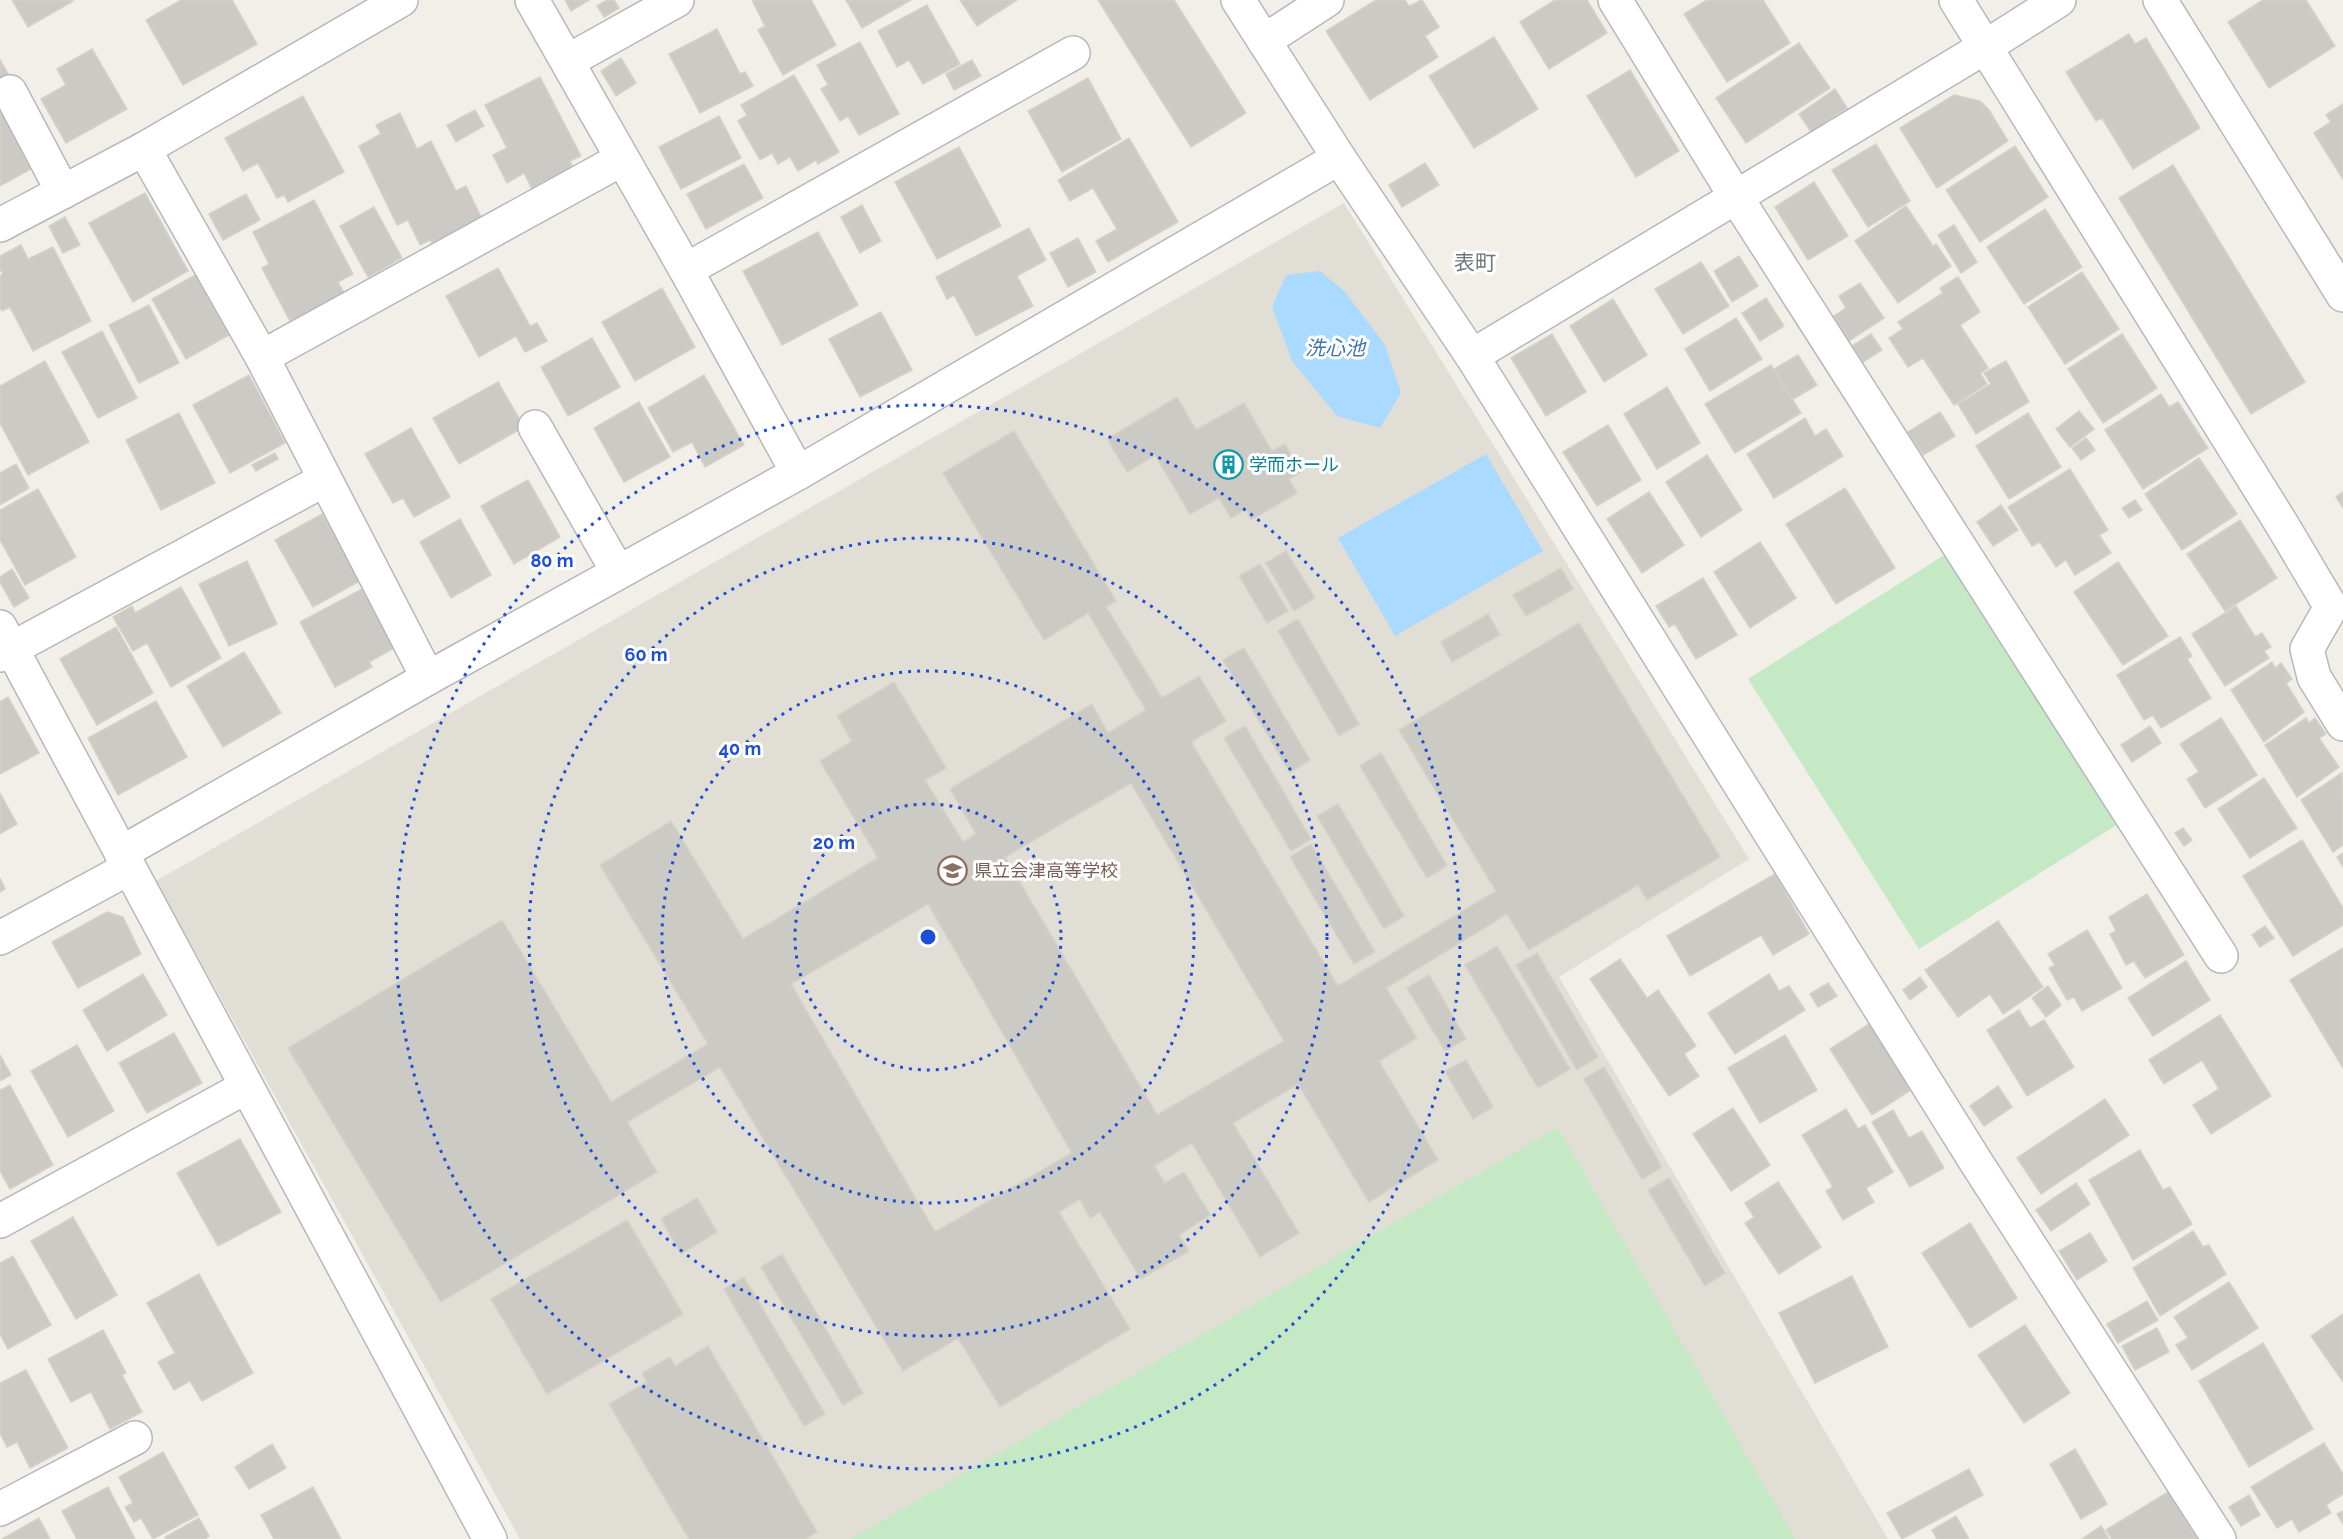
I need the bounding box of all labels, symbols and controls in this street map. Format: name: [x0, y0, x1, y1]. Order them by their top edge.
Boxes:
district label: 表町: [1454, 250, 1496, 275]
water label: 洗心池: [1305, 336, 1367, 360]
building icon: 学而ホール: [1212, 448, 1244, 480]
place label: 学而ホール: [1249, 454, 1339, 475]
text: 80 m: [530, 550, 574, 571]
text: 60 m: [624, 644, 668, 665]
text: 40 m: [719, 738, 761, 759]
text: 20 m: [813, 832, 855, 853]
school or university icon: 県立会津高等学校: [937, 854, 969, 886]
place label: 県立会津高等学校: [974, 860, 1118, 881]
centre of rings: [918, 927, 938, 947]

